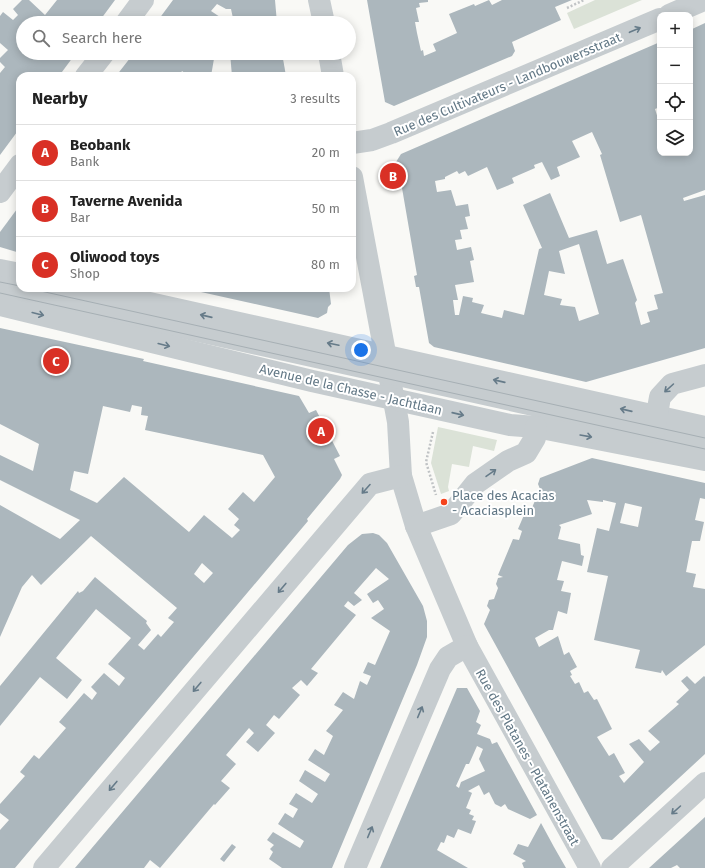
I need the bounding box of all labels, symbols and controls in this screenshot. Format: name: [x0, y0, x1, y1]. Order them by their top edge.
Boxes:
map controls: [657, 12, 693, 156]
button: +: [657, 12, 693, 48]
search box: [16, 16, 356, 60]
one-way arrow: [628, 25, 640, 33]
icon: search: [30, 27, 52, 49]
text: Search here: [62, 29, 142, 47]
street label: Rue des Cultivateurs - Landbouwersstraat: [391, 29, 623, 139]
button: −: [657, 48, 693, 84]
button: locate: [657, 84, 693, 120]
text: Nearby: [32, 88, 87, 109]
text: 3 results: [290, 91, 340, 106]
button: layers: [657, 120, 693, 156]
text: Beobank: [70, 136, 130, 154]
text: A: [41, 145, 49, 160]
text: 20 m: [312, 145, 340, 160]
text: Bank: [70, 154, 99, 169]
pin: B: [380, 161, 406, 191]
text: Taverne Avenida: [70, 192, 183, 210]
text: B: [41, 201, 49, 216]
text: 50 m: [312, 201, 340, 216]
text: Bar: [70, 210, 90, 225]
text: Oliwood toys: [70, 248, 159, 266]
text: C: [41, 257, 49, 272]
text: 80 m: [311, 257, 340, 272]
text: Shop: [70, 266, 100, 281]
one-way arrow: [31, 311, 44, 319]
one-way arrow: [200, 311, 213, 319]
one-way arrow: [327, 339, 340, 347]
your location: [351, 340, 371, 360]
one-way arrow: [157, 342, 170, 349]
pin: C: [43, 346, 69, 376]
street label: Avenue de la Chasse - Jachtlaan: [258, 361, 444, 418]
one-way arrow: [493, 377, 506, 385]
one-way arrow: [664, 384, 674, 393]
one-way arrow: [620, 405, 633, 413]
one-way arrow: [451, 410, 464, 418]
pin: A: [308, 416, 334, 446]
one-way arrow: [579, 433, 592, 441]
one-way arrow: [485, 469, 496, 477]
one-way arrow: [361, 484, 370, 494]
place label: Place des Acacias - Acaciasplein: [452, 488, 555, 518]
marker: Place des Acacias - Acaciasplein: [439, 497, 449, 507]
one-way arrow: [277, 583, 286, 594]
street label: Rue des Platanes - Platanenstraat: [473, 666, 583, 848]
one-way arrow: [193, 682, 202, 693]
one-way arrow: [417, 707, 425, 719]
one-way arrow: [109, 781, 118, 792]
one-way arrow: [671, 805, 681, 814]
one-way arrow: [367, 827, 374, 839]

